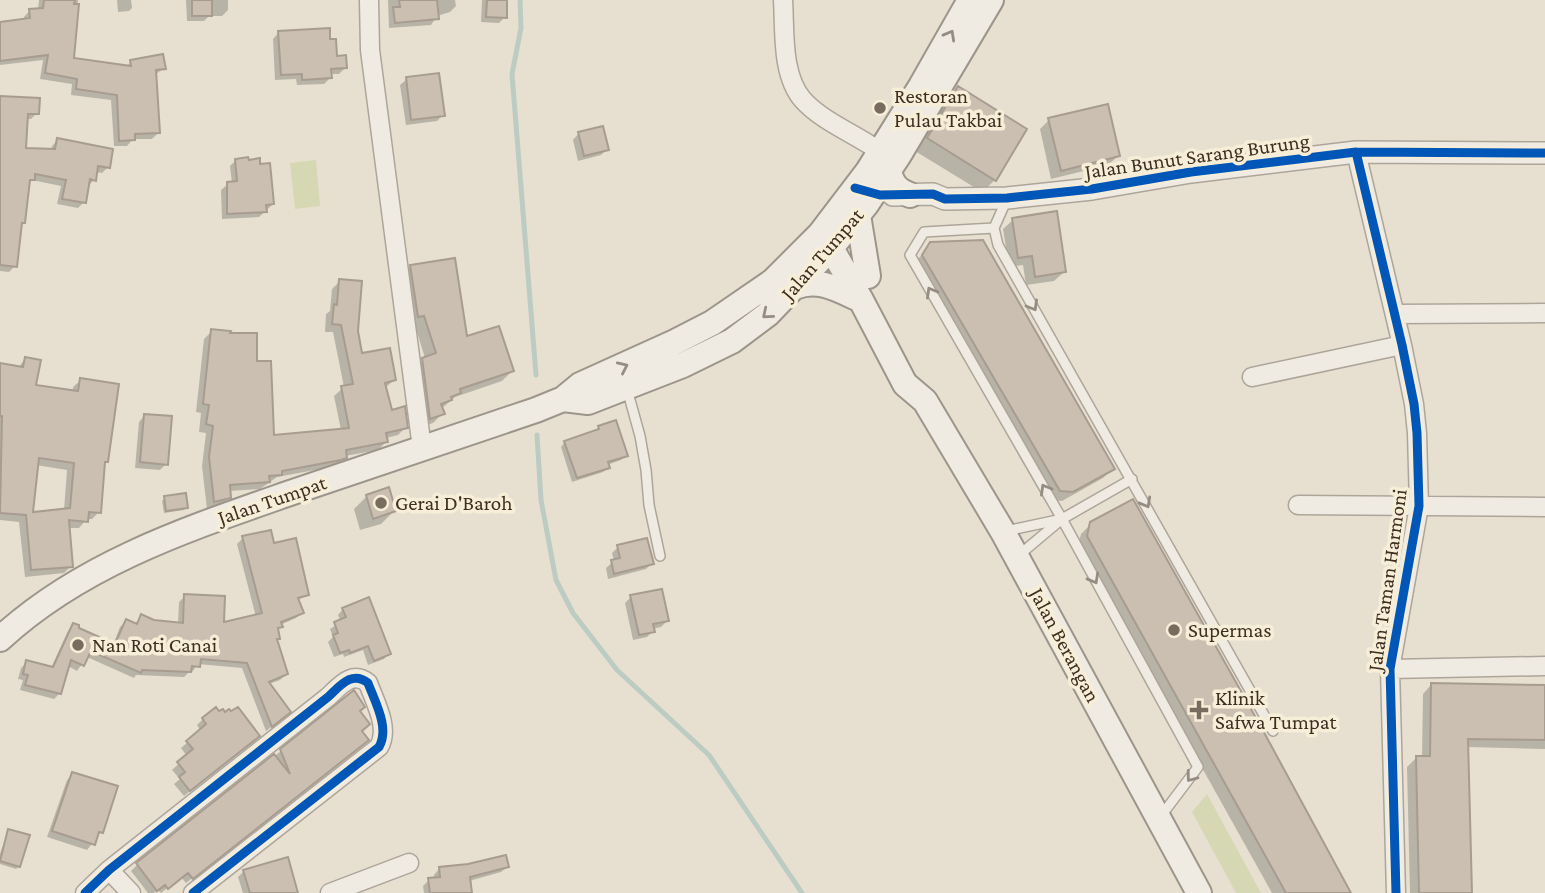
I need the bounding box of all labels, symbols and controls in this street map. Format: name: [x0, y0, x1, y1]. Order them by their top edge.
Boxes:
one-way arrow: [942, 30, 955, 43]
place label: Restoran Pulau Takbai: [894, 84, 1003, 132]
marker: Restoran Pulau Takbai: [872, 100, 888, 116]
street label: Jalan Bunut Sarang Burung: [1081, 128, 1311, 184]
street label: Jalan Tumpat: [774, 203, 869, 306]
one-way arrow: [926, 287, 939, 299]
one-way arrow: [1025, 299, 1038, 311]
one-way arrow: [762, 306, 775, 318]
one-way arrow: [615, 361, 628, 375]
street label: Jalan Tumpat: [213, 470, 331, 530]
one-way arrow: [1040, 484, 1053, 497]
street label: Jalan Taman Harmoni: [1362, 487, 1412, 675]
place label: Gerai D'Baroh: [395, 491, 512, 515]
marker: Gerai D'Baroh: [373, 495, 389, 511]
one-way arrow: [1138, 496, 1151, 509]
one-way arrow: [1086, 571, 1100, 584]
street label: Jalan Berangan: [1024, 582, 1105, 706]
place label: Supermas: [1188, 618, 1272, 642]
marker: Supermas: [1166, 622, 1182, 638]
place label: Nan Roti Canai: [92, 633, 218, 657]
marker: Nan Roti Canai: [70, 637, 86, 653]
place label: Klinik Safwa Tumpat: [1215, 686, 1337, 734]
marker: Klinik Safwa Tumpat: [1189, 700, 1209, 720]
one-way arrow: [1186, 769, 1199, 782]

